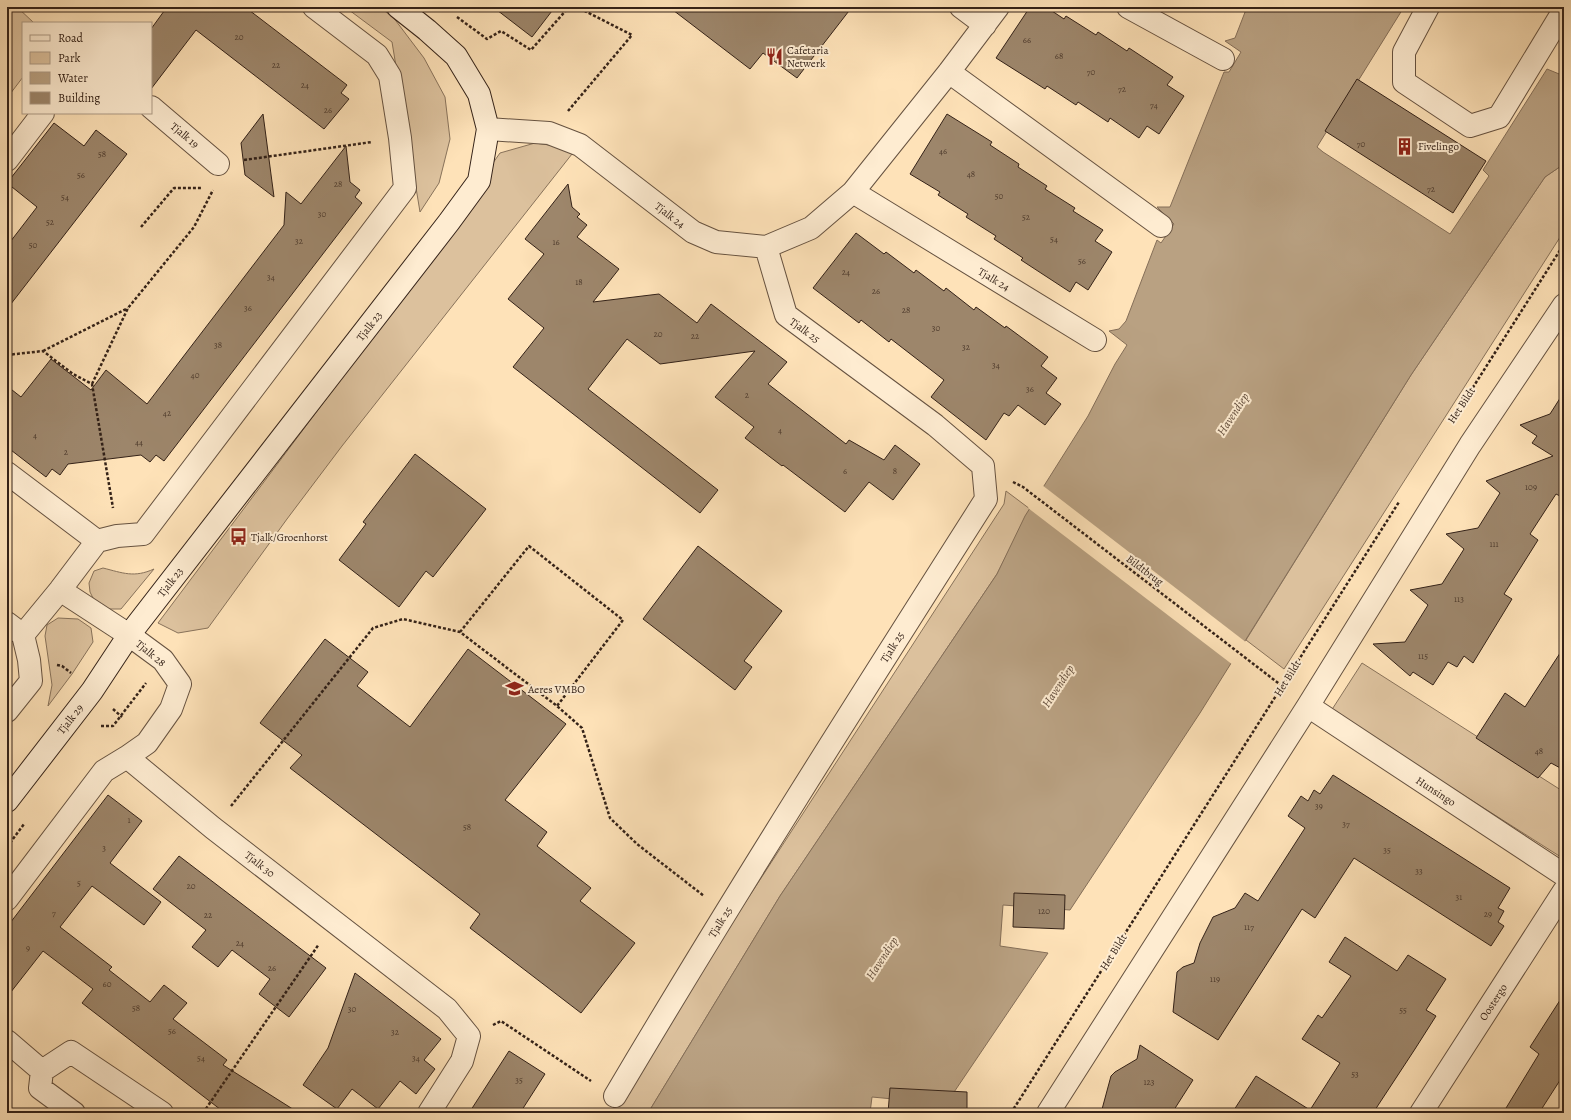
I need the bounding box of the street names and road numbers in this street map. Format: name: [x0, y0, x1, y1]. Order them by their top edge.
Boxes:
street label: Tjalk 19: [167, 119, 202, 152]
street label: Tjalk 24: [652, 199, 688, 232]
street label: Tjalk 24: [975, 264, 1012, 295]
street label: Tjalk 23: [353, 308, 386, 344]
street label: Tjalk 25: [786, 314, 823, 347]
street label: Het Bildt: [1444, 384, 1479, 426]
street label: Bildtbrug: [1123, 551, 1167, 590]
street label: Tjalk 23: [154, 564, 187, 600]
street label: Tjalk 25: [877, 629, 908, 666]
street label: Tjalk 28: [133, 636, 169, 670]
street label: Het Bildt: [1270, 657, 1305, 699]
street label: Tjalk 29: [54, 701, 87, 738]
street label: Hunsingo: [1413, 773, 1459, 810]
street label: Tjalk 30: [241, 848, 278, 881]
street label: Tjalk 25: [705, 904, 736, 941]
street label: Het Bildt: [1096, 931, 1131, 973]
street label: Oostergo: [1476, 980, 1511, 1024]

